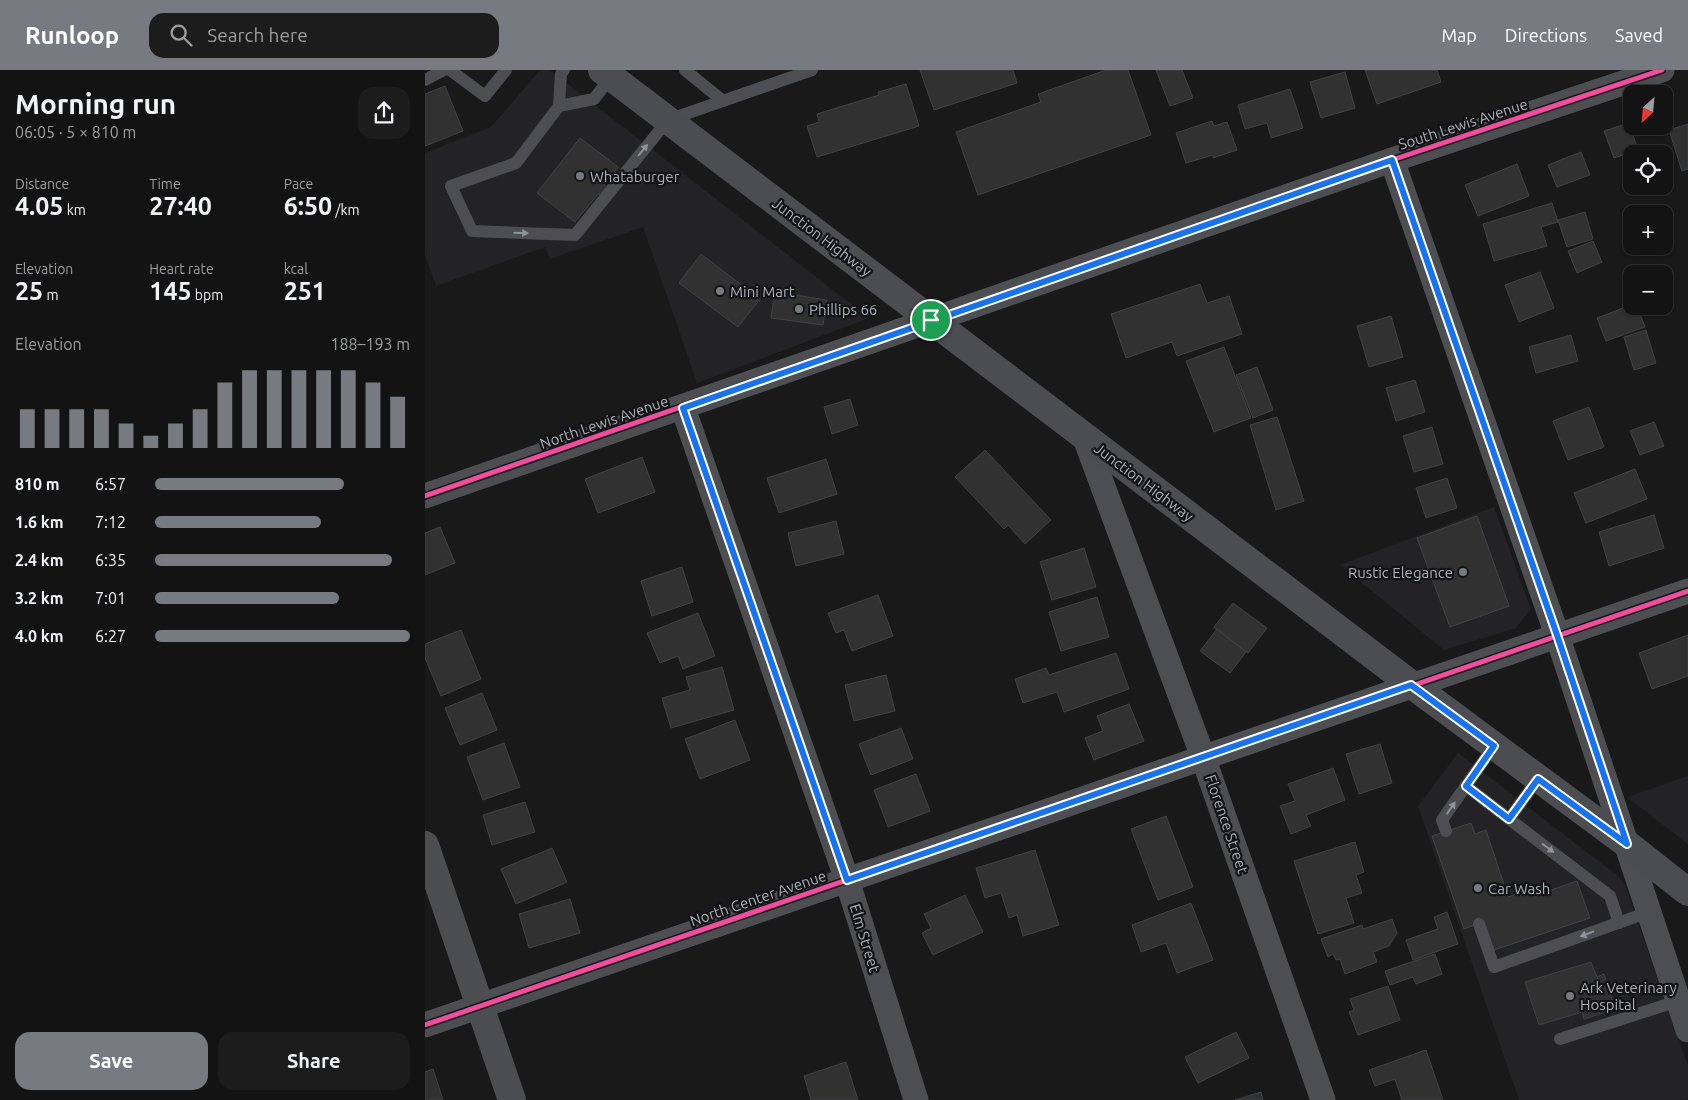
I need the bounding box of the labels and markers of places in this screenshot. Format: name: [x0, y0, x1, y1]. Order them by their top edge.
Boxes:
place label: Whataburger: [590, 168, 680, 185]
marker: Whataburger: [574, 170, 586, 182]
place label: Mini Mart: [730, 283, 795, 300]
marker: Mini Mart: [714, 285, 726, 297]
pin: [910, 299, 952, 341]
place label: Phillips 66: [809, 301, 877, 318]
marker: Phillips 66: [793, 303, 805, 315]
place label: Rustic Elegance: [1348, 564, 1453, 581]
marker: Rustic Elegance: [1457, 566, 1469, 578]
place label: Car Wash: [1488, 880, 1550, 897]
marker: Car Wash: [1472, 882, 1484, 894]
place label: Ark Veterinary Hospital: [1580, 979, 1677, 1013]
marker: Ark Veterinary Hospital: [1564, 990, 1576, 1002]

